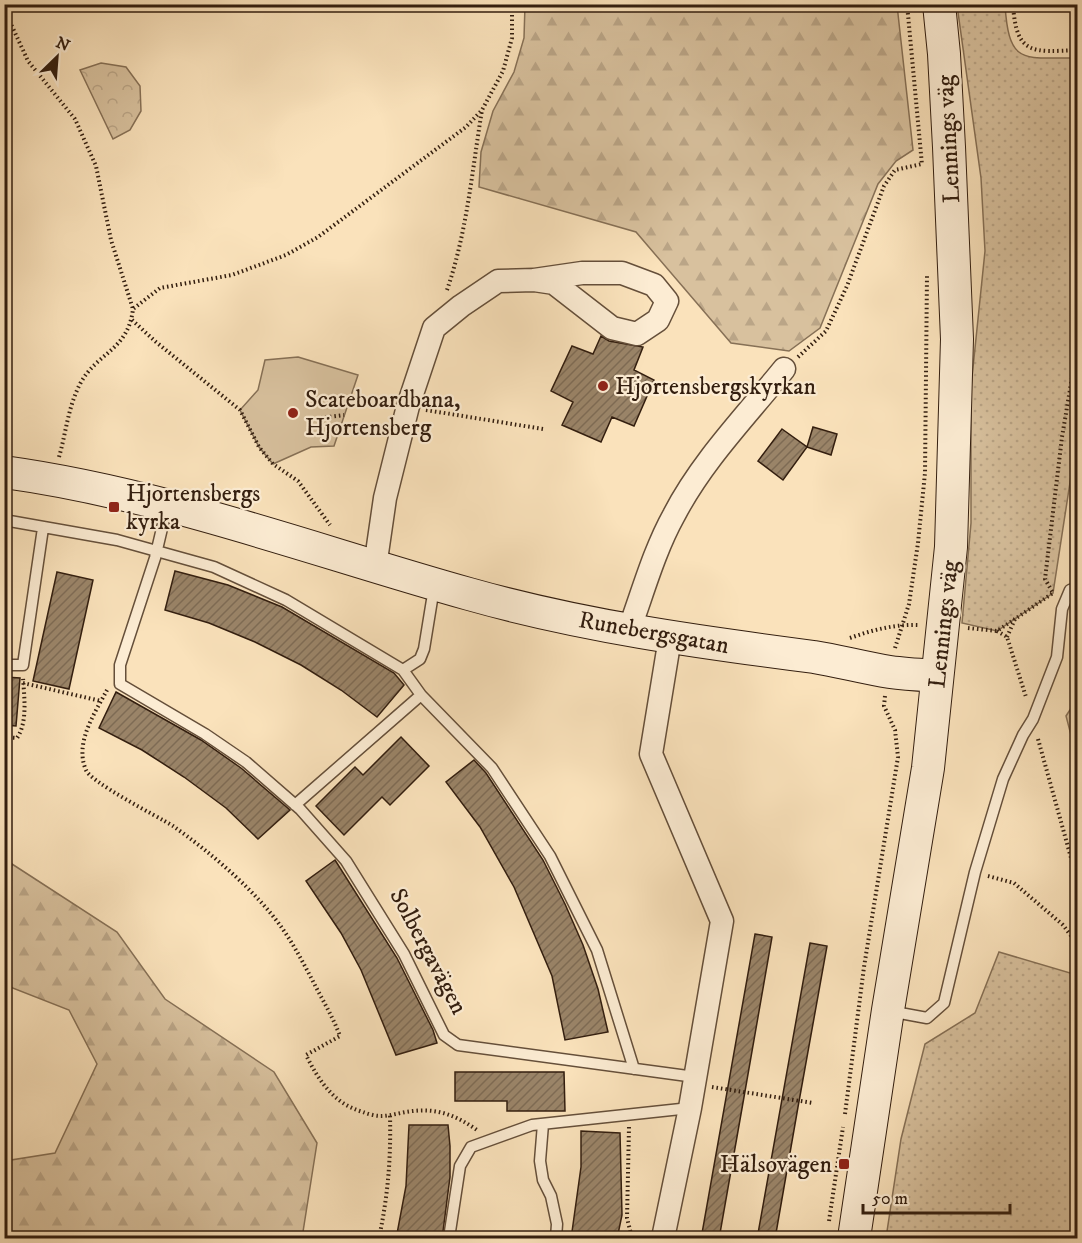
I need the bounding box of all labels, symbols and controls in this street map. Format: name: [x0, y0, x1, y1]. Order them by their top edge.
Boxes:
north arrow: [27, 27, 87, 87]
text: N: [53, 32, 73, 56]
street label: Lennings väg: [931, 74, 967, 204]
place label: Hjortensbergskyrkan: [615, 372, 817, 402]
marker: Hjortensbergskyrkan: [596, 379, 610, 393]
place label: Scateboardbana, Hjortensberg: [305, 385, 461, 443]
marker: Scateboardbana, Hjortensberg: [286, 406, 300, 420]
place label: Hjortensbergs kyrka: [126, 479, 260, 537]
marker: Hjortensbergs kyrka: [107, 500, 121, 514]
street label: Lennings väg: [922, 558, 966, 689]
street label: Runebergsgatan: [576, 605, 732, 661]
street label: Solbergavägen: [382, 883, 474, 1020]
place label: Hälsovägen: [720, 1150, 832, 1180]
marker: Hälsovägen: [837, 1157, 851, 1171]
scale bar: [863, 1177, 1010, 1215]
text: 50 m: [872, 1188, 908, 1210]

